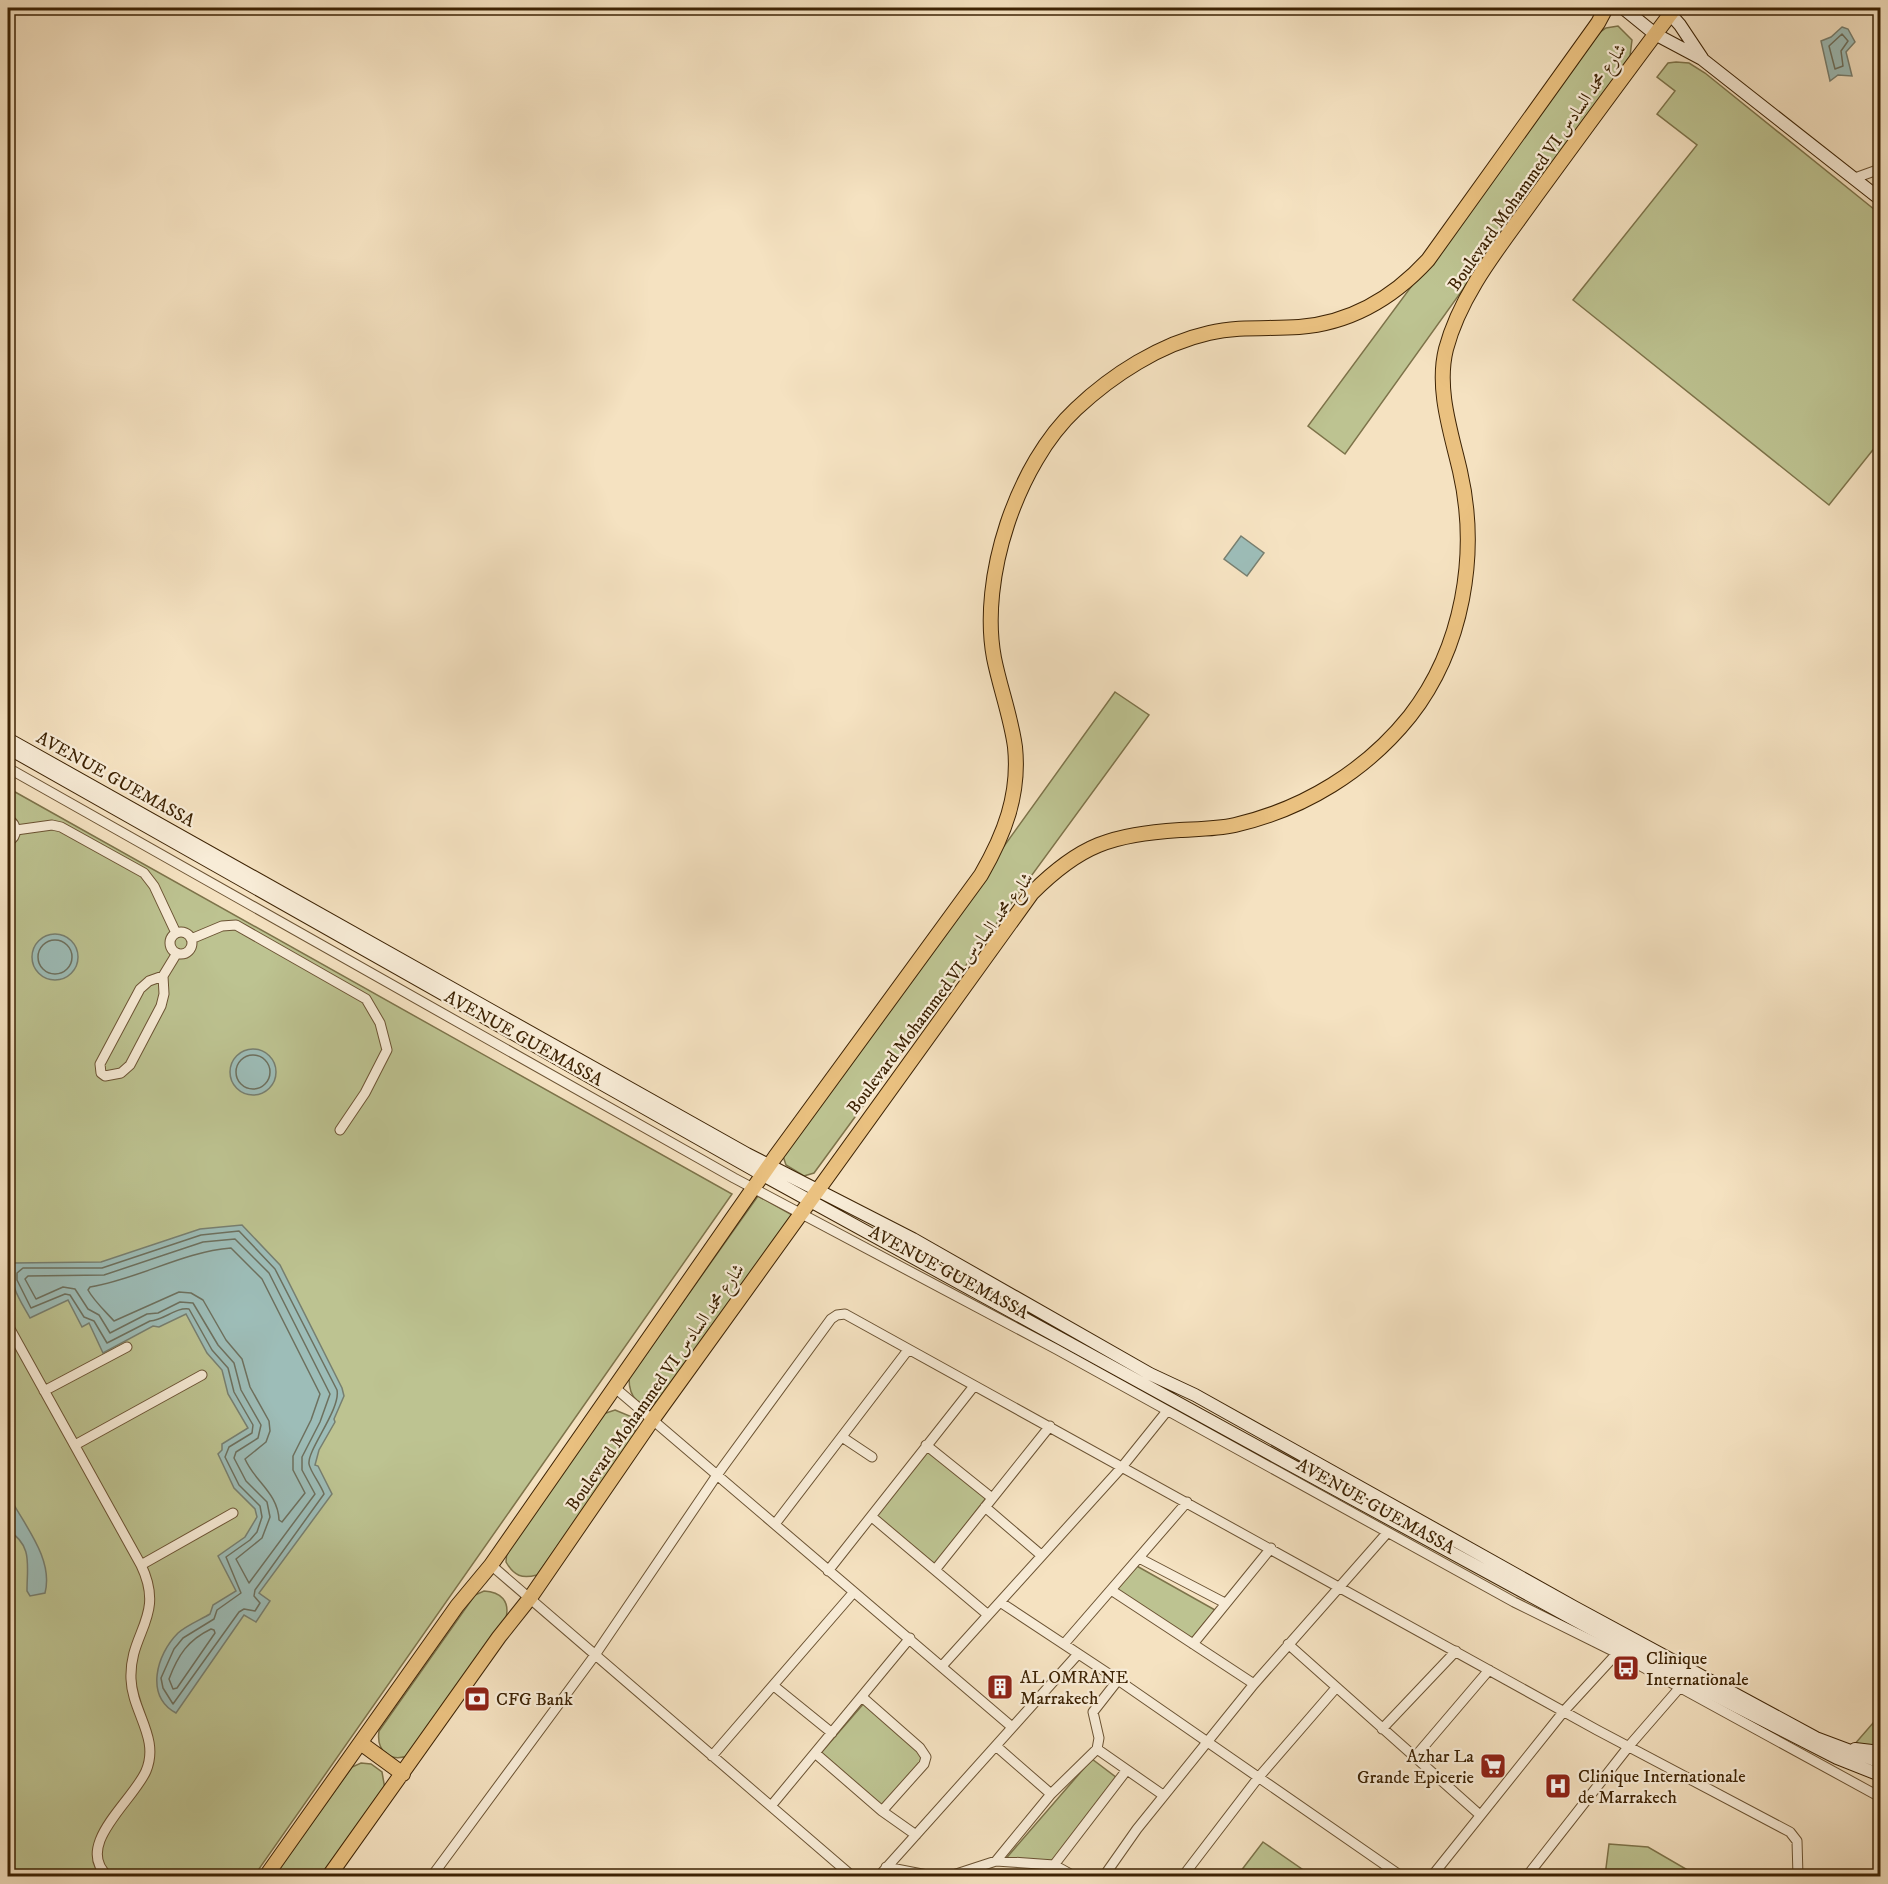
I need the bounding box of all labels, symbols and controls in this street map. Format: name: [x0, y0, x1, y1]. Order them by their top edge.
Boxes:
street label: Boulevard Mohammed VI شارع محمد السادس: [1444, 40, 1634, 297]
street label: AVENUE GUEMASSA: [32, 727, 199, 833]
street label: Boulevard Mohammed VI شارع محمد السادس: [843, 869, 1041, 1120]
street label: AVENUE GUEMASSA: [440, 986, 607, 1092]
street label: AVENUE GUEMASSA: [865, 1221, 1033, 1325]
street label: Boulevard Mohammed VI شارع محمد السادس: [562, 1260, 752, 1517]
street label: AVENUE GUEMASSA: [1292, 1454, 1459, 1560]
place label: Clinique Internationale: [1646, 1648, 1749, 1691]
bus stop icon: Clinique Internationale: [1611, 1653, 1641, 1683]
place label: AL OMRANE Marrakech: [1020, 1667, 1129, 1710]
building icon: AL OMRANE Marrakech: [985, 1672, 1015, 1702]
bank icon: CFG Bank: [462, 1684, 492, 1714]
place label: CFG Bank: [496, 1689, 573, 1711]
place label: Azhar La Grande Epicerie: [1357, 1746, 1474, 1789]
supermarket icon: Azhar La Grande Epicerie: [1478, 1751, 1508, 1781]
place label: Clinique Internationale de Marrakech: [1578, 1766, 1746, 1809]
hospital icon: Clinique Internationale de Marrakech: [1543, 1771, 1573, 1801]

